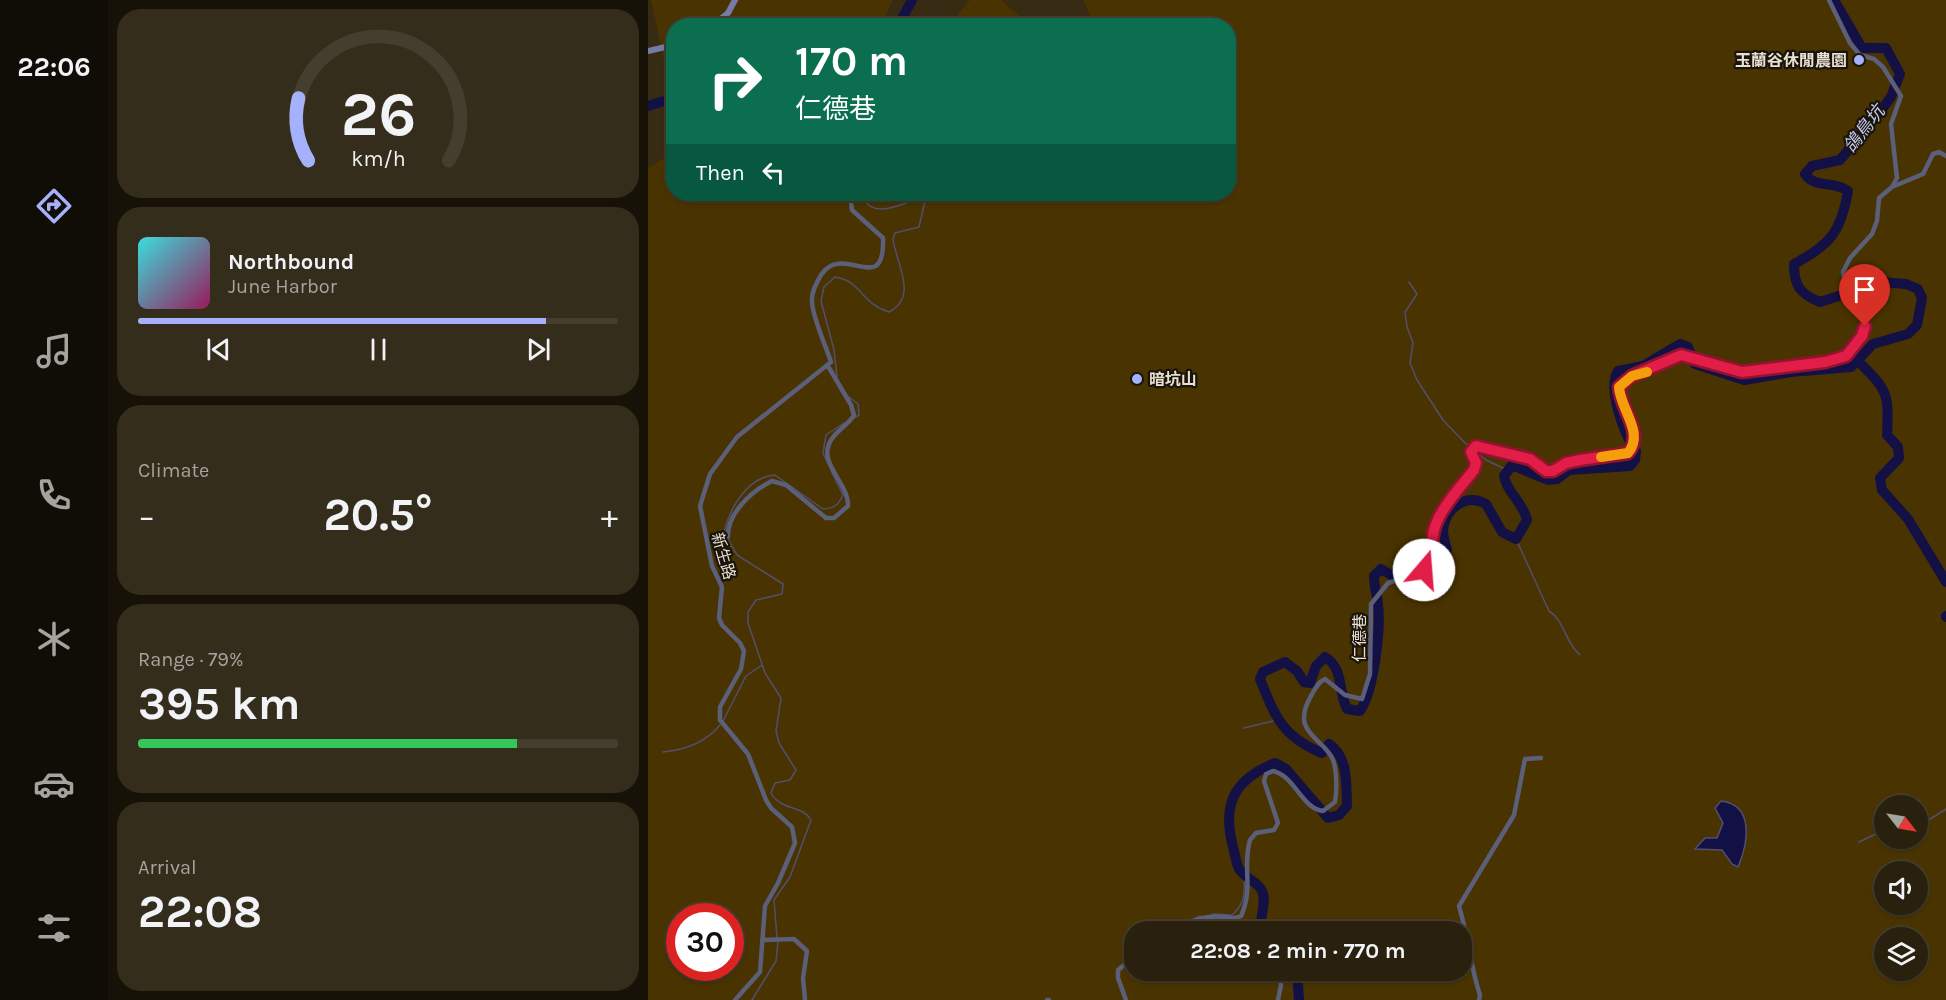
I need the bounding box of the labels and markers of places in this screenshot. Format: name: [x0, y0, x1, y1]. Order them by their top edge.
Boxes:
place label: 玉蘭谷休閒農園: [1735, 51, 1847, 70]
marker: 玉蘭谷休閒農園: [1852, 53, 1866, 67]
pin: [1839, 264, 1890, 326]
place label: 暗坑山: [1149, 370, 1197, 389]
marker: 暗坑山: [1130, 372, 1144, 386]

